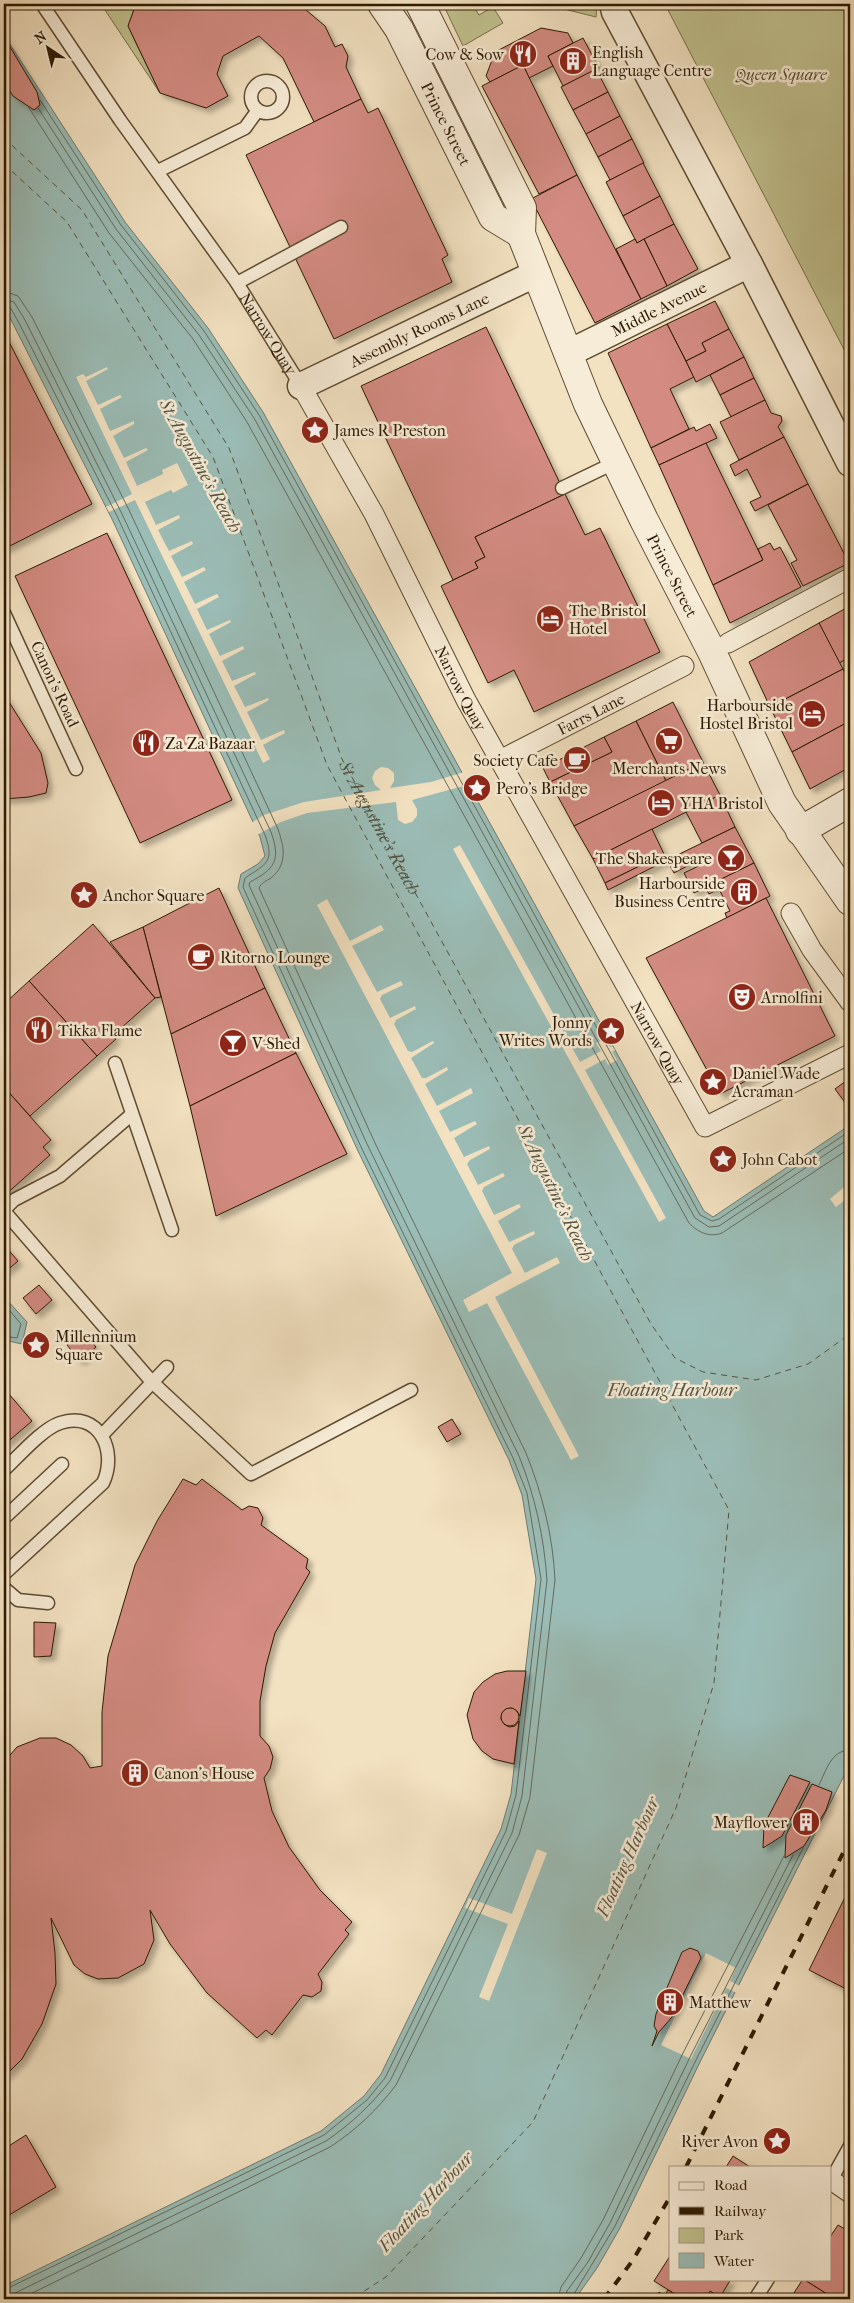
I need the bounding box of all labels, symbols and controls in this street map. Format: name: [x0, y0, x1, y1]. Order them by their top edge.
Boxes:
north arrow: [22, 22, 72, 72]
text: N: [32, 28, 50, 48]
restaurant icon: Cow & Sow: [508, 39, 538, 69]
place label: English Language Centre: [592, 43, 712, 80]
place label: Cow & Sow: [426, 45, 505, 64]
building icon: English Language Centre: [558, 46, 588, 76]
park label: Queen Square: [734, 65, 827, 85]
street label: Prince Street: [417, 79, 475, 169]
street label: Middle Avenue: [608, 277, 710, 340]
street label: Assembly Rooms Lane: [346, 288, 492, 371]
street label: Narrow Quay: [236, 289, 301, 379]
water label: St Augustine's Reach: [154, 395, 245, 536]
place icon: James R Preston: [300, 415, 330, 445]
place label: James R Preston: [332, 421, 446, 440]
street label: Prince Street: [643, 531, 702, 621]
place label: The Bristol Hotel: [569, 601, 647, 638]
hotel icon: The Bristol Hotel: [535, 604, 565, 634]
street label: Canon's Road: [27, 638, 83, 730]
street label: Narrow Quay: [431, 643, 491, 734]
street label: Farrs Lane: [554, 688, 628, 739]
place label: Harbourside Hostel Bristol: [699, 696, 794, 733]
hotel icon: Harbourside Hostel Bristol: [797, 699, 827, 729]
supermarket icon: Merchants News: [654, 726, 684, 756]
restaurant icon: Za Za Bazaar: [131, 728, 161, 758]
place label: Za Za Bazaar: [165, 734, 255, 753]
cafe icon: Society Cafe: [562, 745, 592, 775]
place label: Society Cafe: [473, 751, 558, 770]
water label: St Augustine's Reach: [334, 756, 425, 898]
place label: Merchants News: [612, 759, 726, 778]
place icon: Pero's Bridge: [462, 773, 492, 803]
place label: Pero's Bridge: [496, 779, 588, 798]
hotel icon: YHA Bristol: [646, 788, 676, 818]
place label: YHA Bristol: [679, 794, 764, 813]
bar icon: The Shakespeare: [716, 843, 746, 873]
place label: The Shakespeare: [596, 849, 712, 868]
place label: Harbourside Business Centre: [614, 874, 725, 911]
building icon: Harbourside Business Centre: [729, 877, 759, 907]
place icon: Anchor Square: [69, 880, 99, 910]
place label: Anchor Square: [102, 886, 204, 905]
cafe icon: Ritorno Lounge: [186, 942, 216, 972]
place label: Ritorno Lounge: [220, 948, 330, 967]
theatre icon: Arnolfini: [727, 982, 757, 1012]
place label: Arnolfini: [760, 988, 823, 1007]
street label: Narrow Quay: [627, 998, 689, 1089]
place label: Jonny Writes Words: [498, 1013, 592, 1050]
restaurant icon: Tikka Flame: [24, 1015, 54, 1045]
place icon: Jonny Writes Words: [596, 1016, 626, 1046]
place label: Tikka Flame: [58, 1021, 142, 1040]
bar icon: V-Shed: [218, 1028, 248, 1058]
place label: V-Shed: [251, 1034, 301, 1053]
place label: Daniel Wade Acraman: [731, 1064, 820, 1101]
place icon: Daniel Wade Acraman: [698, 1067, 728, 1097]
water label: St Augustine's Reach: [512, 1120, 597, 1265]
place icon: John Cabot: [708, 1144, 738, 1174]
place label: John Cabot: [740, 1150, 818, 1169]
place label: Millennium Square: [55, 1327, 137, 1364]
place icon: Millennium Square: [21, 1330, 51, 1360]
water label: Floating Harbour: [607, 1380, 738, 1401]
building icon: Canon's House: [120, 1758, 150, 1788]
place label: Canon's House: [154, 1764, 255, 1783]
water label: Floating Harbour: [592, 1792, 665, 1921]
building icon: Mayflower: [791, 1807, 821, 1837]
place label: Mayflower: [713, 1813, 787, 1832]
building icon: Matthew: [655, 1987, 685, 2017]
place label: Matthew: [689, 1993, 752, 2012]
place icon: River Avon: [762, 2126, 792, 2156]
place label: River Avon: [681, 2132, 759, 2151]
water label: Floating Harbour: [374, 2146, 479, 2257]
legend: [669, 2166, 832, 2280]
text: Road: [714, 2176, 748, 2194]
text: Railway: [714, 2202, 767, 2220]
text: Park: [714, 2226, 744, 2244]
text: Water: [713, 2252, 754, 2270]

